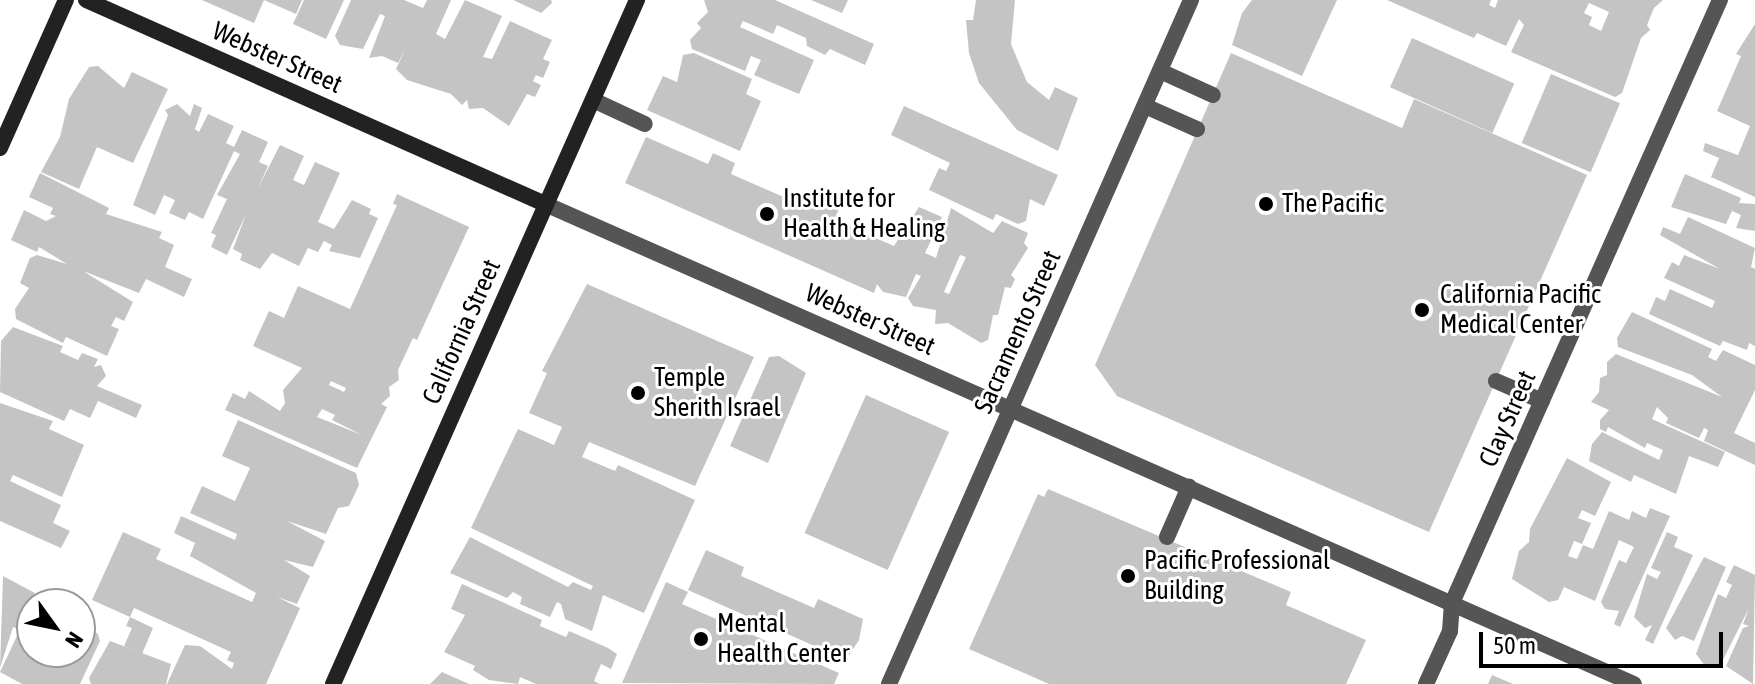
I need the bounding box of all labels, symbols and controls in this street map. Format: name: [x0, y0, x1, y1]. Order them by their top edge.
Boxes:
street label: Webster Street: [207, 16, 347, 100]
place label: Institute for Health & Healing: [783, 183, 945, 244]
place label: The Pacific: [1282, 188, 1384, 220]
marker: The Pacific: [1257, 195, 1275, 213]
marker: Institute for Health & Healing: [758, 205, 776, 223]
street label: Sacramento Street: [968, 246, 1068, 418]
street label: California Street: [416, 255, 508, 409]
street label: Webster Street: [800, 278, 940, 362]
place label: California Pacific Medical Center: [1440, 279, 1601, 340]
marker: California Pacific Medical Center: [1411, 299, 1433, 321]
place label: Temple Sherith Israel: [654, 362, 780, 424]
street label: Clay Street: [1473, 366, 1543, 472]
marker: Temple Sherith Israel: [629, 384, 647, 402]
place label: Pacific Professional Building: [1144, 545, 1330, 606]
marker: Pacific Professional Building: [1119, 567, 1137, 585]
north arrow: [16, 588, 96, 668]
place label: Mental Health Center: [717, 608, 849, 670]
scale bar: [1483, 616, 1727, 666]
text: N: [60, 627, 89, 653]
marker: Mental Health Center: [692, 630, 710, 648]
text: 50 m: [1493, 632, 1536, 659]

